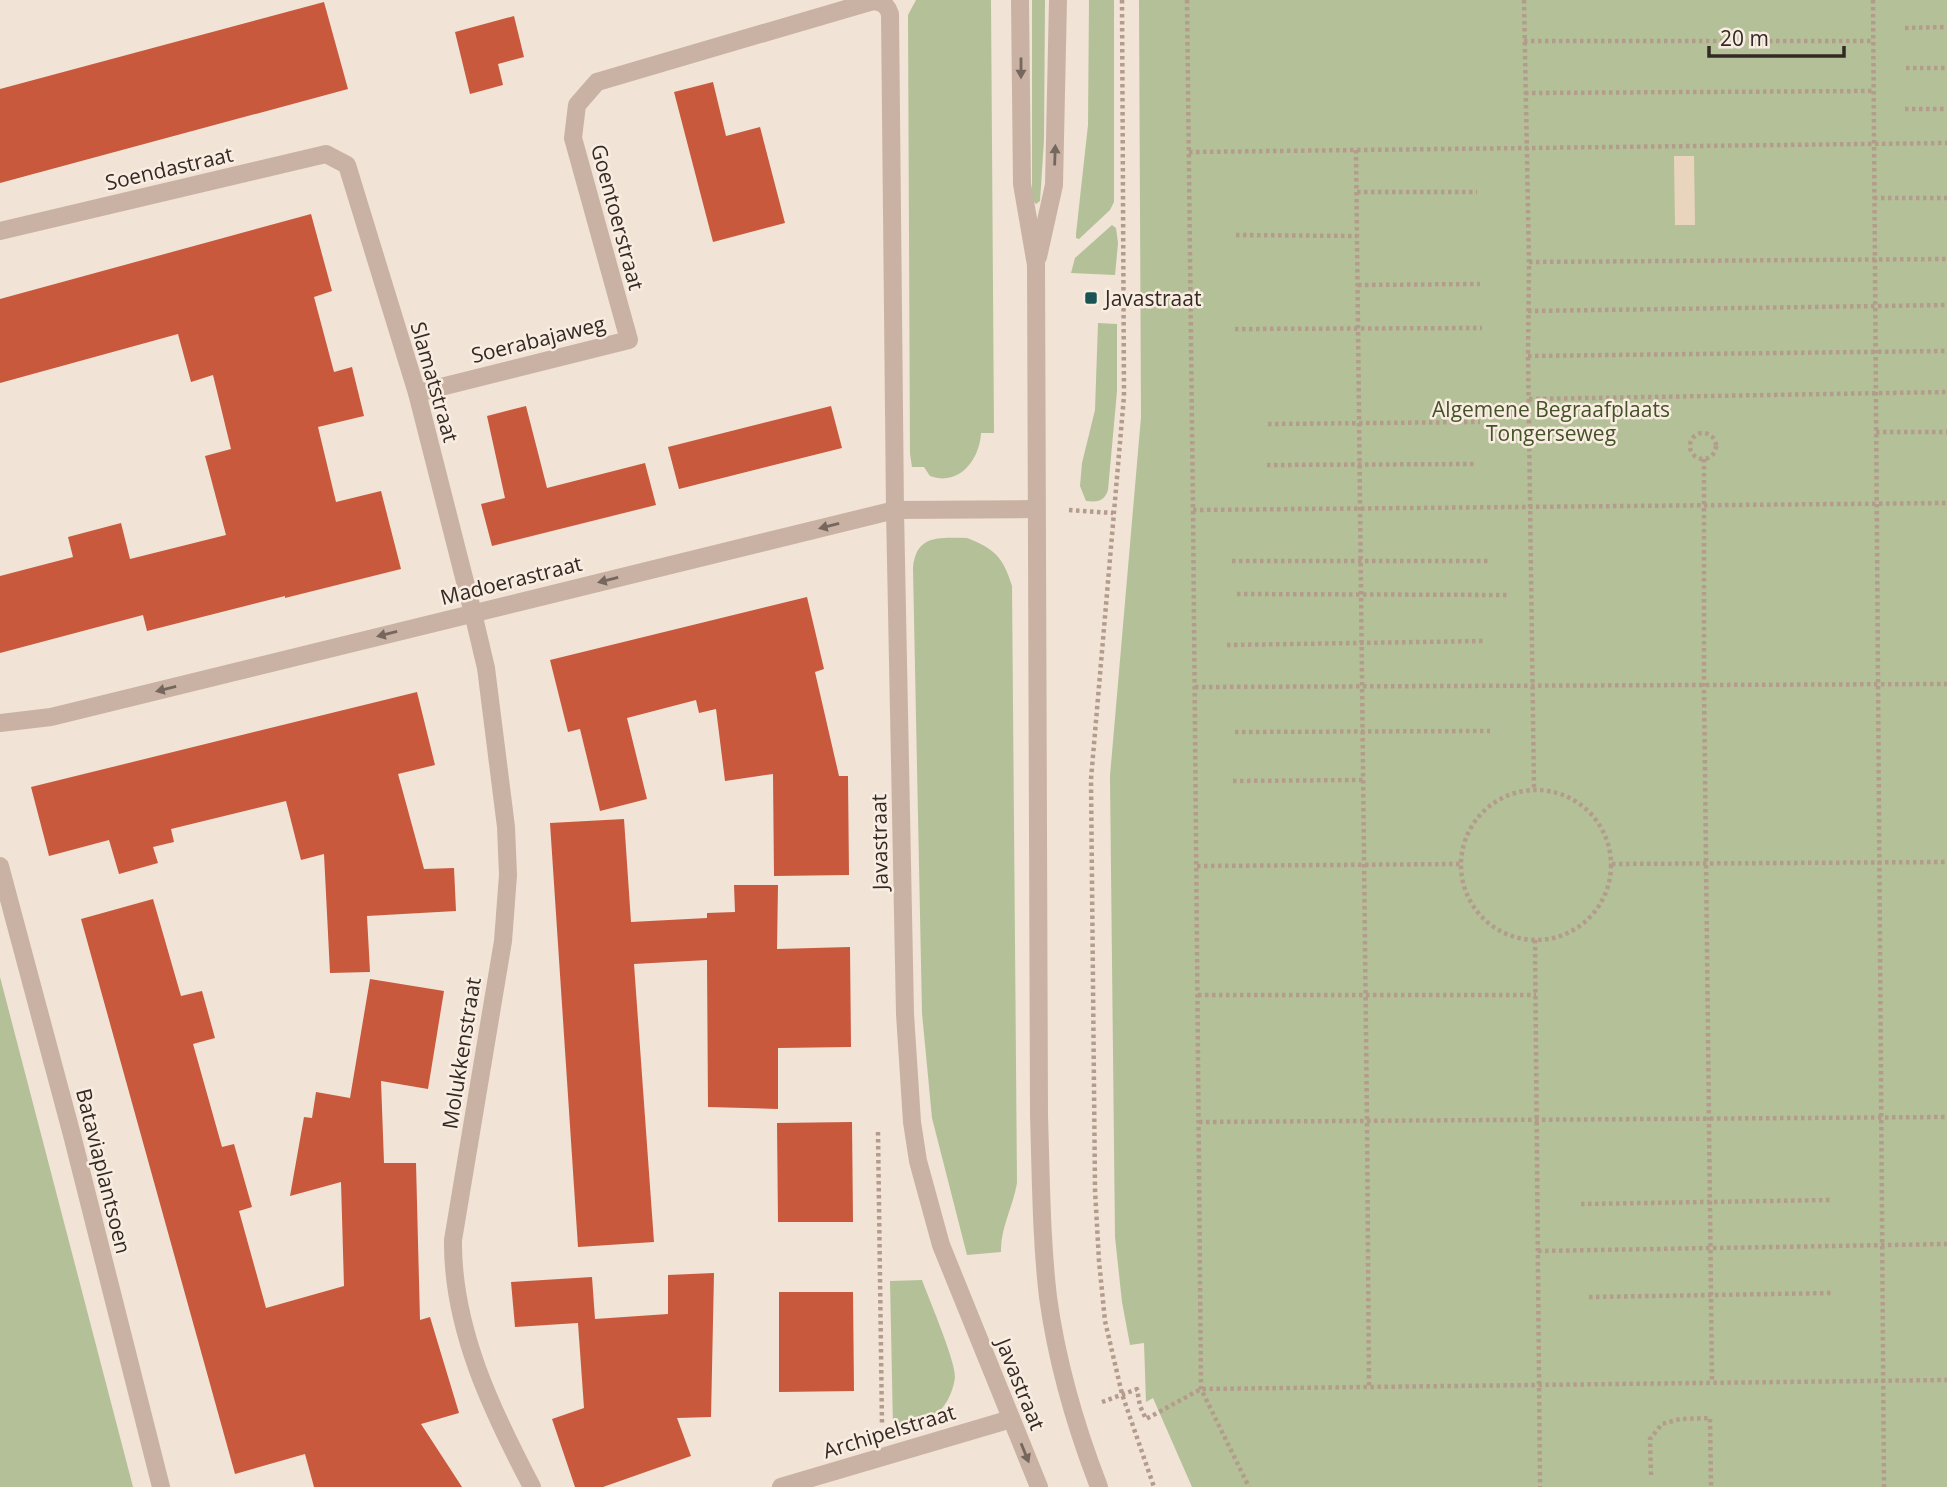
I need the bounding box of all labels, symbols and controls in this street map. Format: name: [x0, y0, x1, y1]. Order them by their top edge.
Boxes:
scale bar: [1709, 14, 1844, 58]
text: 20 m: [1720, 24, 1769, 52]
one-way arrow: [1015, 57, 1027, 79]
street label: Soendastraat: [102, 140, 236, 196]
street label: Goentoerstraat: [585, 141, 651, 293]
one-way arrow: [1049, 144, 1061, 166]
place label: Javastraat: [1103, 284, 1201, 312]
marker: Javastraat: [1083, 290, 1099, 306]
street label: Soerabajaweg: [468, 309, 608, 369]
street label: Slamatstraat: [404, 319, 466, 445]
park label: Algemene Begraafplaats Tongerseweg: [1432, 395, 1670, 447]
one-way arrow: [818, 521, 840, 532]
street label: Madoerastraat: [437, 549, 585, 611]
one-way arrow: [597, 575, 619, 586]
one-way arrow: [376, 629, 398, 640]
one-way arrow: [155, 684, 177, 695]
street label: Javastraat: [864, 794, 894, 892]
street label: Molukkenstraat: [435, 975, 487, 1131]
street label: Bataviaplantsoen: [70, 1085, 138, 1257]
street label: Javastraat: [989, 1332, 1052, 1434]
street label: Archipelstraat: [819, 1398, 959, 1464]
one-way arrow: [1019, 1442, 1030, 1463]

